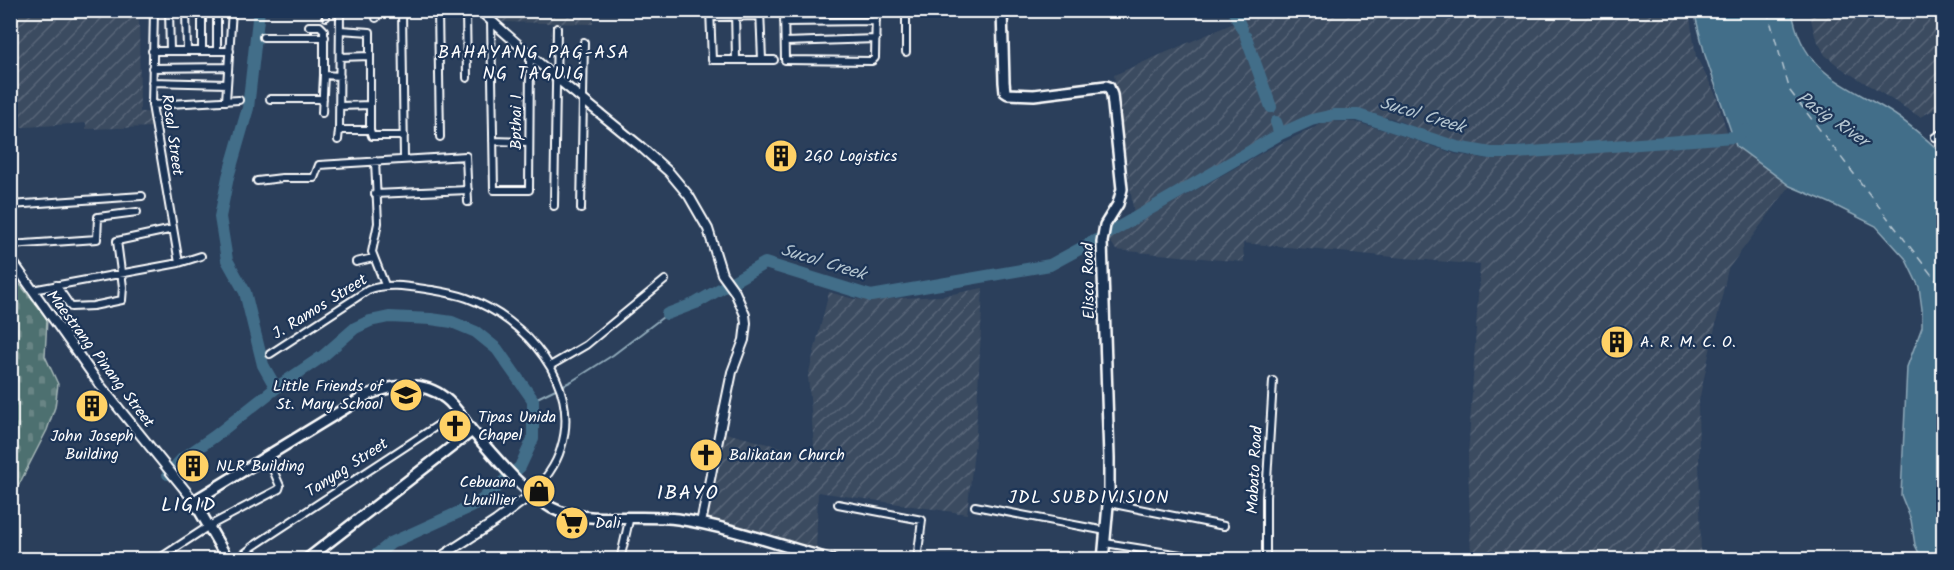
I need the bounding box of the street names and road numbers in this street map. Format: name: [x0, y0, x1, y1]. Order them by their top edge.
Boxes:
street label: Rosal Street: [154, 93, 190, 178]
street label: Bpthai 1: [504, 94, 529, 150]
street label: Elisco Road: [1076, 241, 1102, 320]
street label: J. Ramos Street: [267, 267, 373, 346]
street label: Maestrang Pinang Street: [40, 285, 161, 434]
street label: Mabato Road: [1240, 424, 1270, 515]
street label: Tanyag Street: [301, 431, 394, 504]

